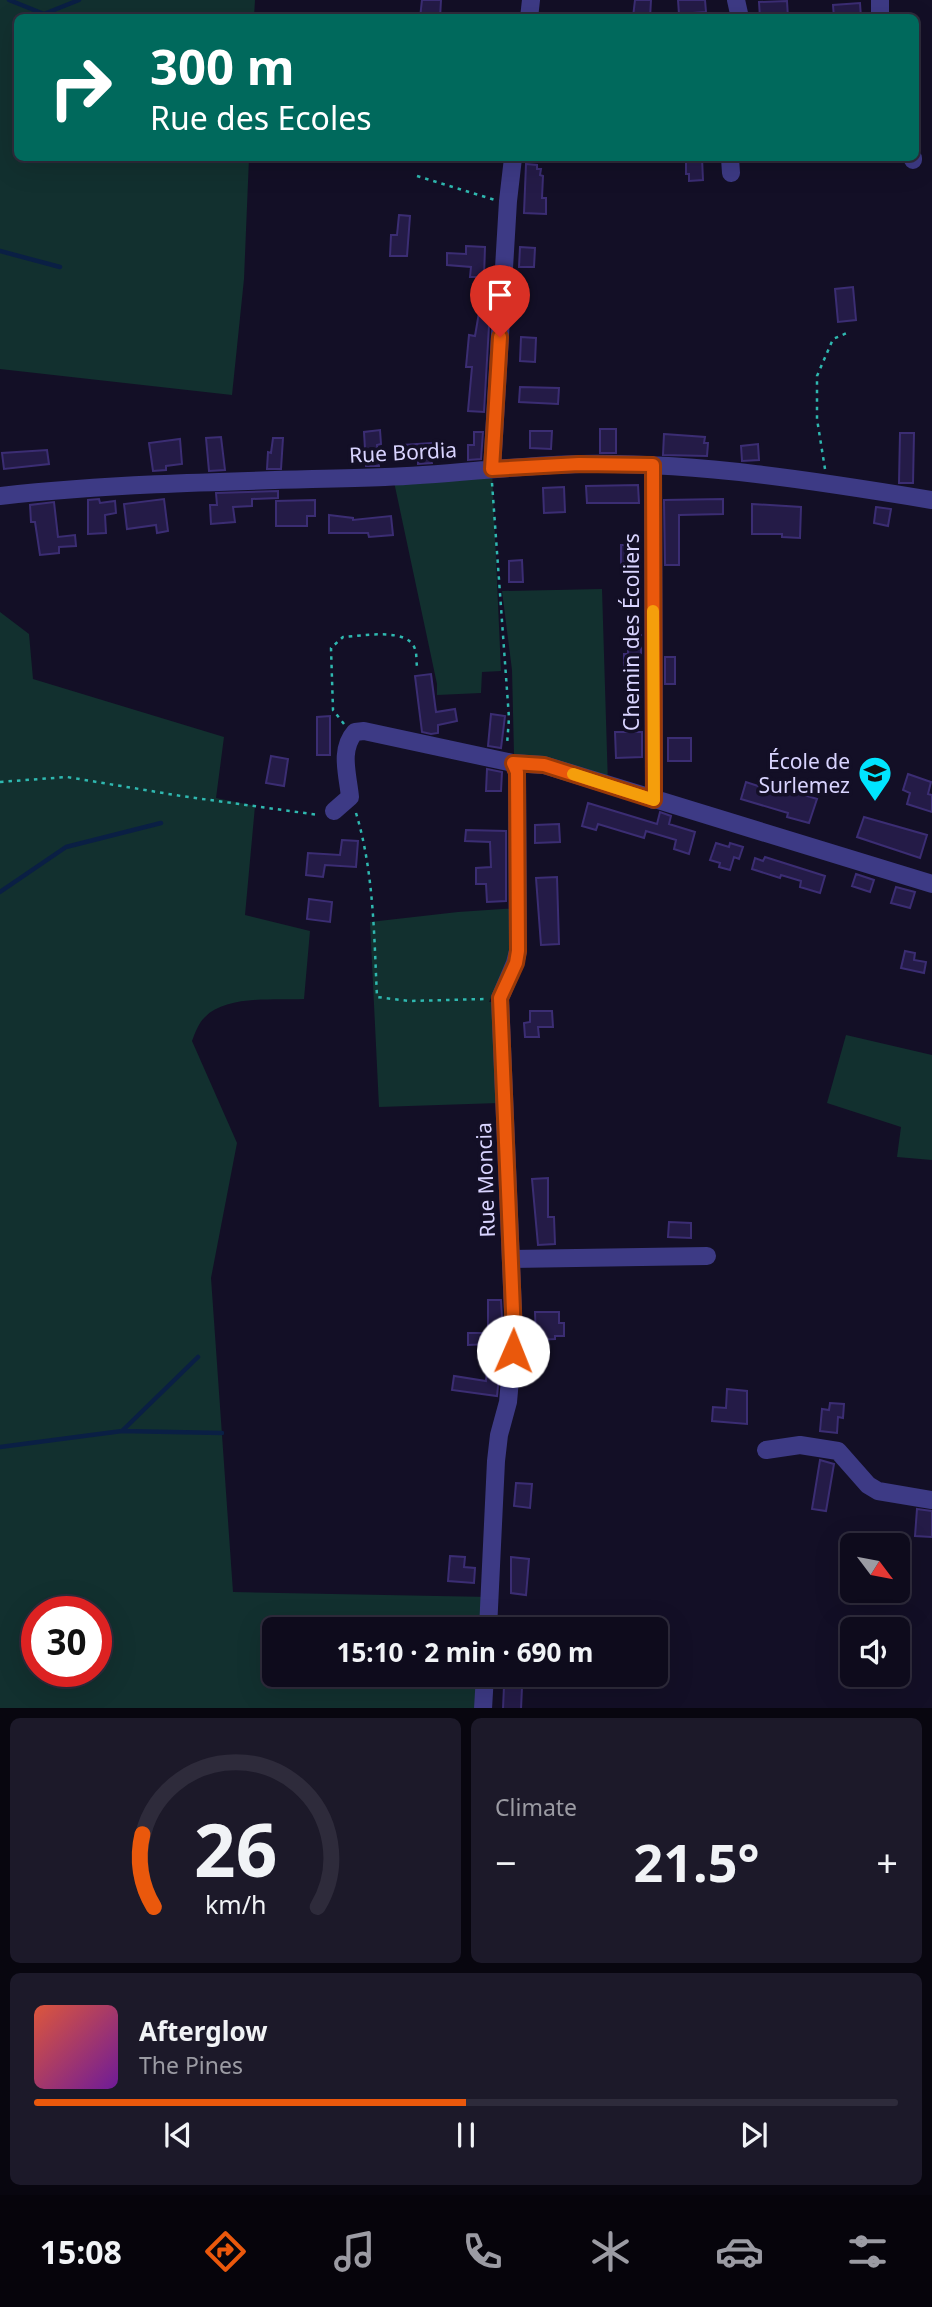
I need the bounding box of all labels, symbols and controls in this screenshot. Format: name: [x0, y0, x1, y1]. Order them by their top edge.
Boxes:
text: 300 m: [150, 33, 295, 99]
icon: right: [35, 42, 126, 133]
text: Rue des Ecoles: [150, 96, 372, 139]
pin: [470, 265, 530, 337]
icon: arrive: [481, 276, 519, 314]
street label: Rue Bordia: [348, 435, 458, 469]
street label: Chemin des Écoliers: [617, 533, 645, 731]
place label: École de Surlemez: [758, 747, 850, 799]
school or university icon: École de Surlemez: [856, 754, 894, 803]
street label: Rue Moncia: [469, 1122, 501, 1238]
position arrow: [476, 1314, 550, 1388]
north arrow: [840, 1533, 910, 1603]
map controls: [840, 1533, 910, 1687]
speed limit sign: 30: [21, 1596, 112, 1687]
button: sound: [840, 1617, 910, 1687]
text: 15:10 · 2 min · 690 m: [337, 1634, 593, 1670]
text: Climate: [495, 1791, 577, 1823]
text: 26: [194, 1799, 277, 1898]
text: 21.5°: [634, 1826, 759, 1897]
text: −: [495, 1836, 517, 1888]
text: +: [876, 1836, 898, 1888]
text: km/h: [205, 1886, 266, 1920]
text: Afterglow: [139, 2013, 267, 2049]
text: The Pines: [139, 2049, 243, 2081]
icon: previous: [159, 2116, 197, 2154]
icon: pause: [447, 2116, 485, 2154]
icon: next: [735, 2116, 773, 2154]
icon: directions: [201, 2227, 250, 2276]
icon: music: [330, 2227, 379, 2276]
icon: phone: [458, 2227, 507, 2276]
icon: climate: [586, 2227, 635, 2276]
icon: car: [715, 2227, 764, 2276]
icon: filters: [843, 2227, 892, 2276]
text: 15:08: [40, 2230, 122, 2273]

